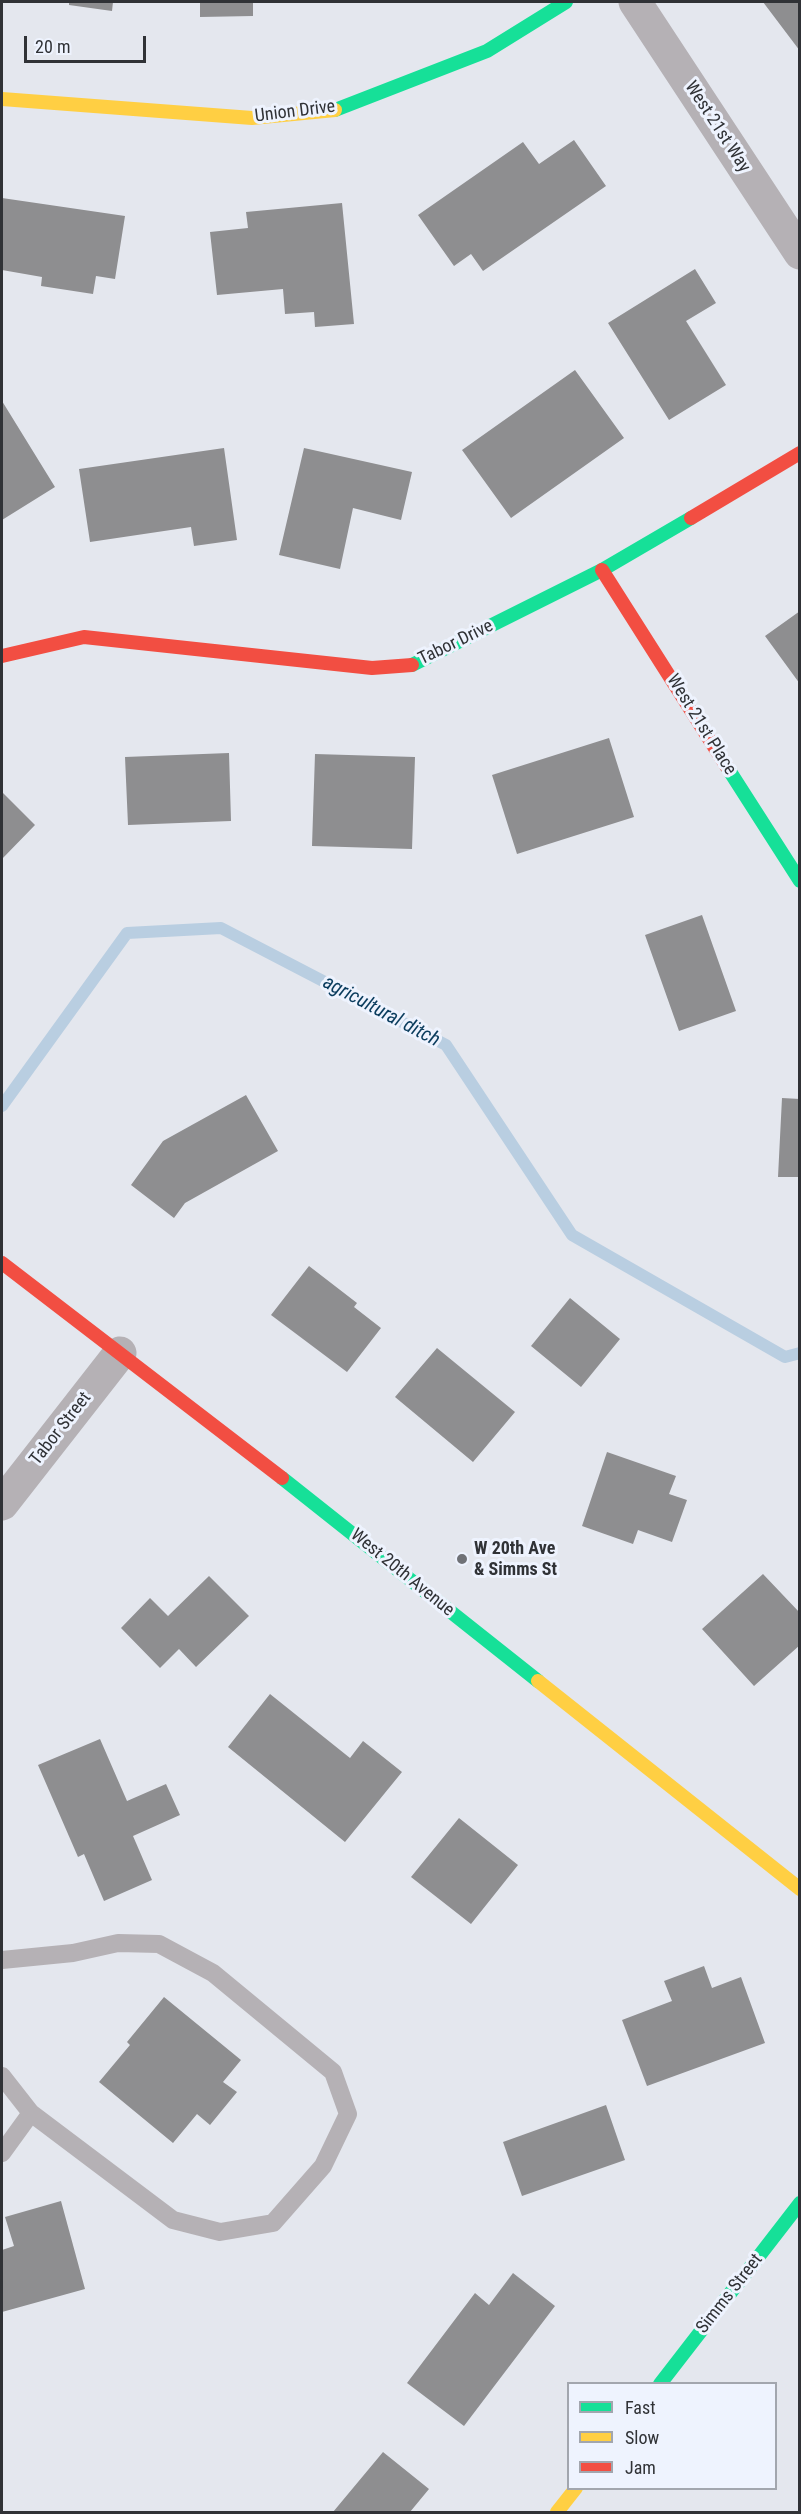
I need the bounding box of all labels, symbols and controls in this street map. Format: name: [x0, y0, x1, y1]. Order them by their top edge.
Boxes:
scale bar: [27, 24, 148, 62]
text: 20 m: [35, 36, 70, 57]
street label: West 21st Way: [680, 77, 754, 177]
street label: Union Drive: [254, 96, 336, 128]
street label: Tabor Drive: [415, 616, 497, 670]
street label: West 21st Place: [662, 671, 740, 779]
water label: agricultural ditch: [318, 971, 444, 1053]
street label: Tabor Street: [26, 1388, 96, 1470]
street label: West 20th Avenue: [346, 1525, 458, 1621]
place label: W 20th Ave & Simms St: [474, 1538, 557, 1580]
marker: W 20th Ave & Simms St: [455, 1552, 469, 1566]
street label: Simms Street: [692, 2250, 768, 2338]
legend: [567, 2382, 777, 2490]
text: Fast: [625, 2397, 656, 2418]
text: Slow: [625, 2427, 659, 2448]
text: Jam: [625, 2457, 656, 2478]

